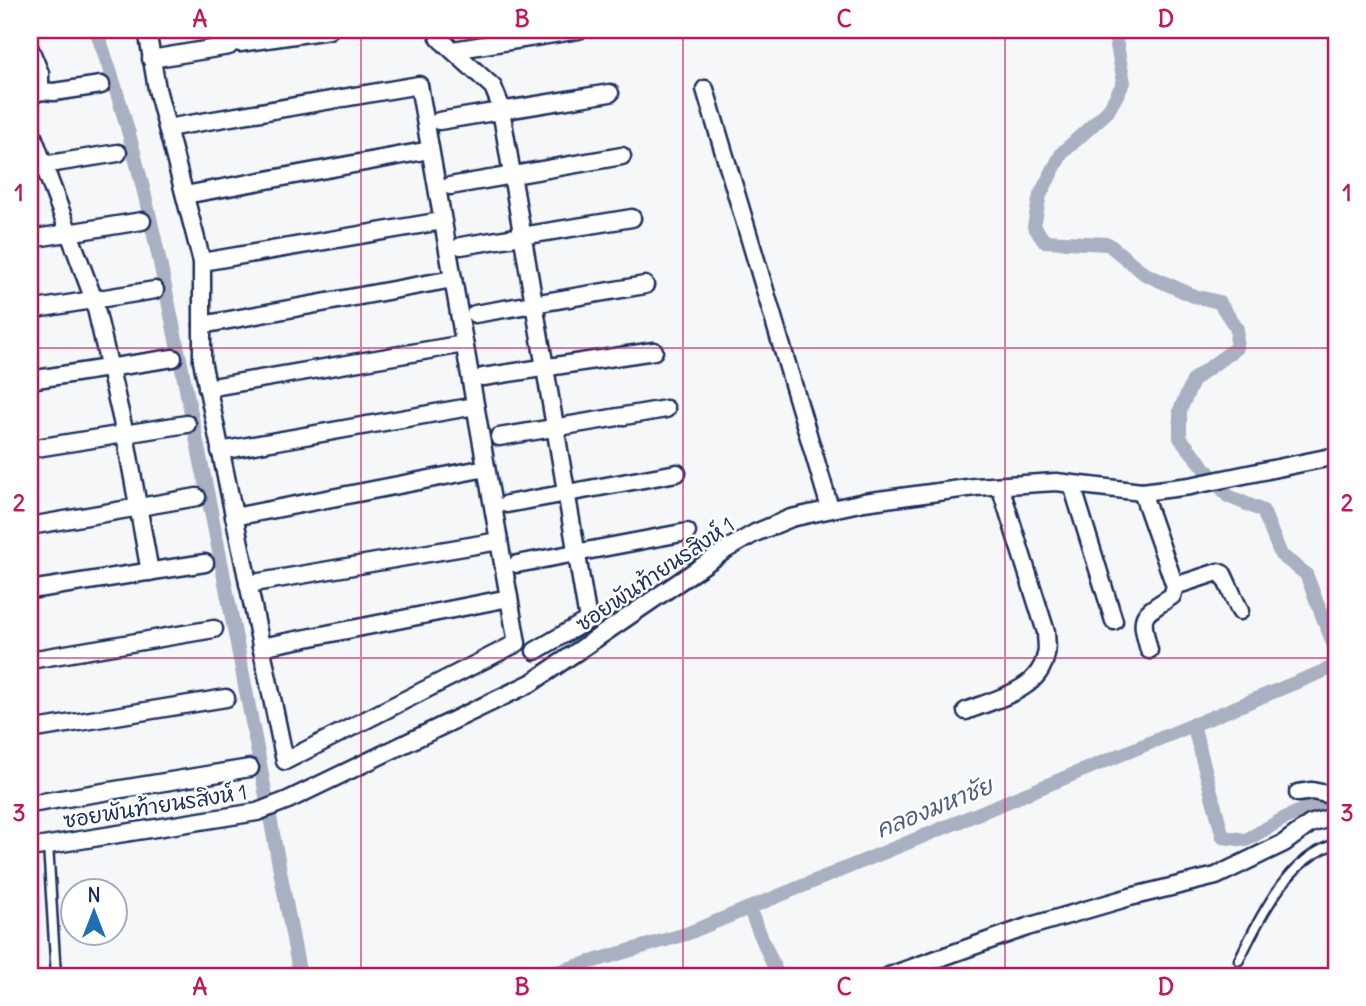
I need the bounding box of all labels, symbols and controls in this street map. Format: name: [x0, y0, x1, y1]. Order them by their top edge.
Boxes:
text: A: [193, 4, 208, 33]
text: B: [514, 4, 530, 33]
text: C: [836, 4, 852, 33]
text: D: [1158, 4, 1174, 33]
text: 1: [14, 178, 24, 207]
text: 1: [1342, 178, 1352, 207]
text: 2: [13, 488, 26, 517]
text: 2: [1341, 488, 1354, 517]
street label: ซอยพันท้ายนรสิงห์ 1: [570, 511, 740, 637]
water label: คลองมหาชัย: [871, 770, 998, 844]
street label: ซอยพันท้ายนรสิงห์ 1: [61, 778, 249, 834]
text: 3: [12, 798, 26, 827]
text: 3: [1340, 798, 1354, 827]
north arrow: [60, 876, 130, 946]
text: N: [87, 883, 101, 907]
text: A: [193, 972, 208, 1001]
text: B: [514, 972, 530, 1001]
text: C: [836, 972, 852, 1001]
text: D: [1158, 972, 1174, 1001]

